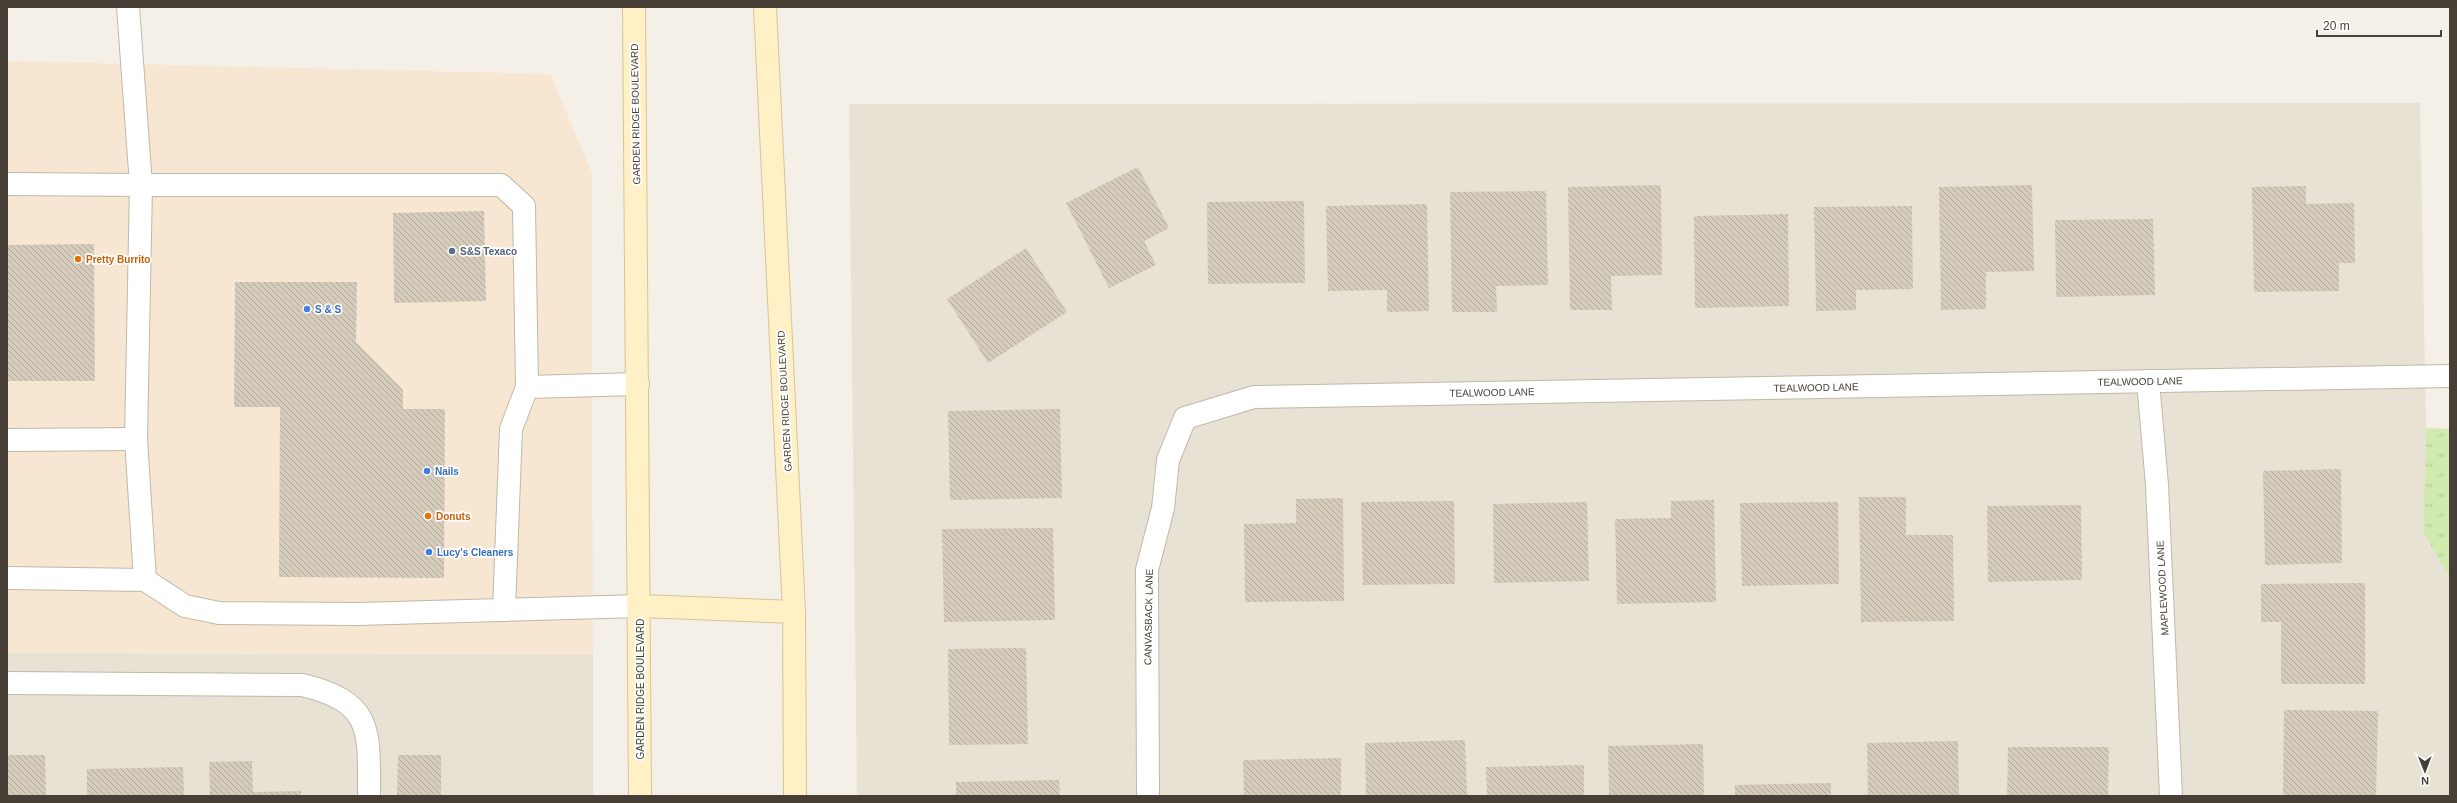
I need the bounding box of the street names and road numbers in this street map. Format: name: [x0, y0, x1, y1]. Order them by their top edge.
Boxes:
street label: GARDEN RIDGE BOULEVARD: [629, 43, 642, 185]
street label: GARDEN RIDGE BOULEVARD: [775, 330, 794, 472]
street label: TEALWOOD LANE: [2097, 375, 2183, 388]
street label: TEALWOOD LANE: [1773, 381, 1859, 394]
street label: TEALWOOD LANE: [1449, 386, 1535, 399]
street label: MAPLEWOOD LANE: [2155, 540, 2170, 636]
street label: CANVASBACK LANE: [1142, 568, 1155, 665]
street label: GARDEN RIDGE BOULEVARD: [635, 619, 646, 759]

